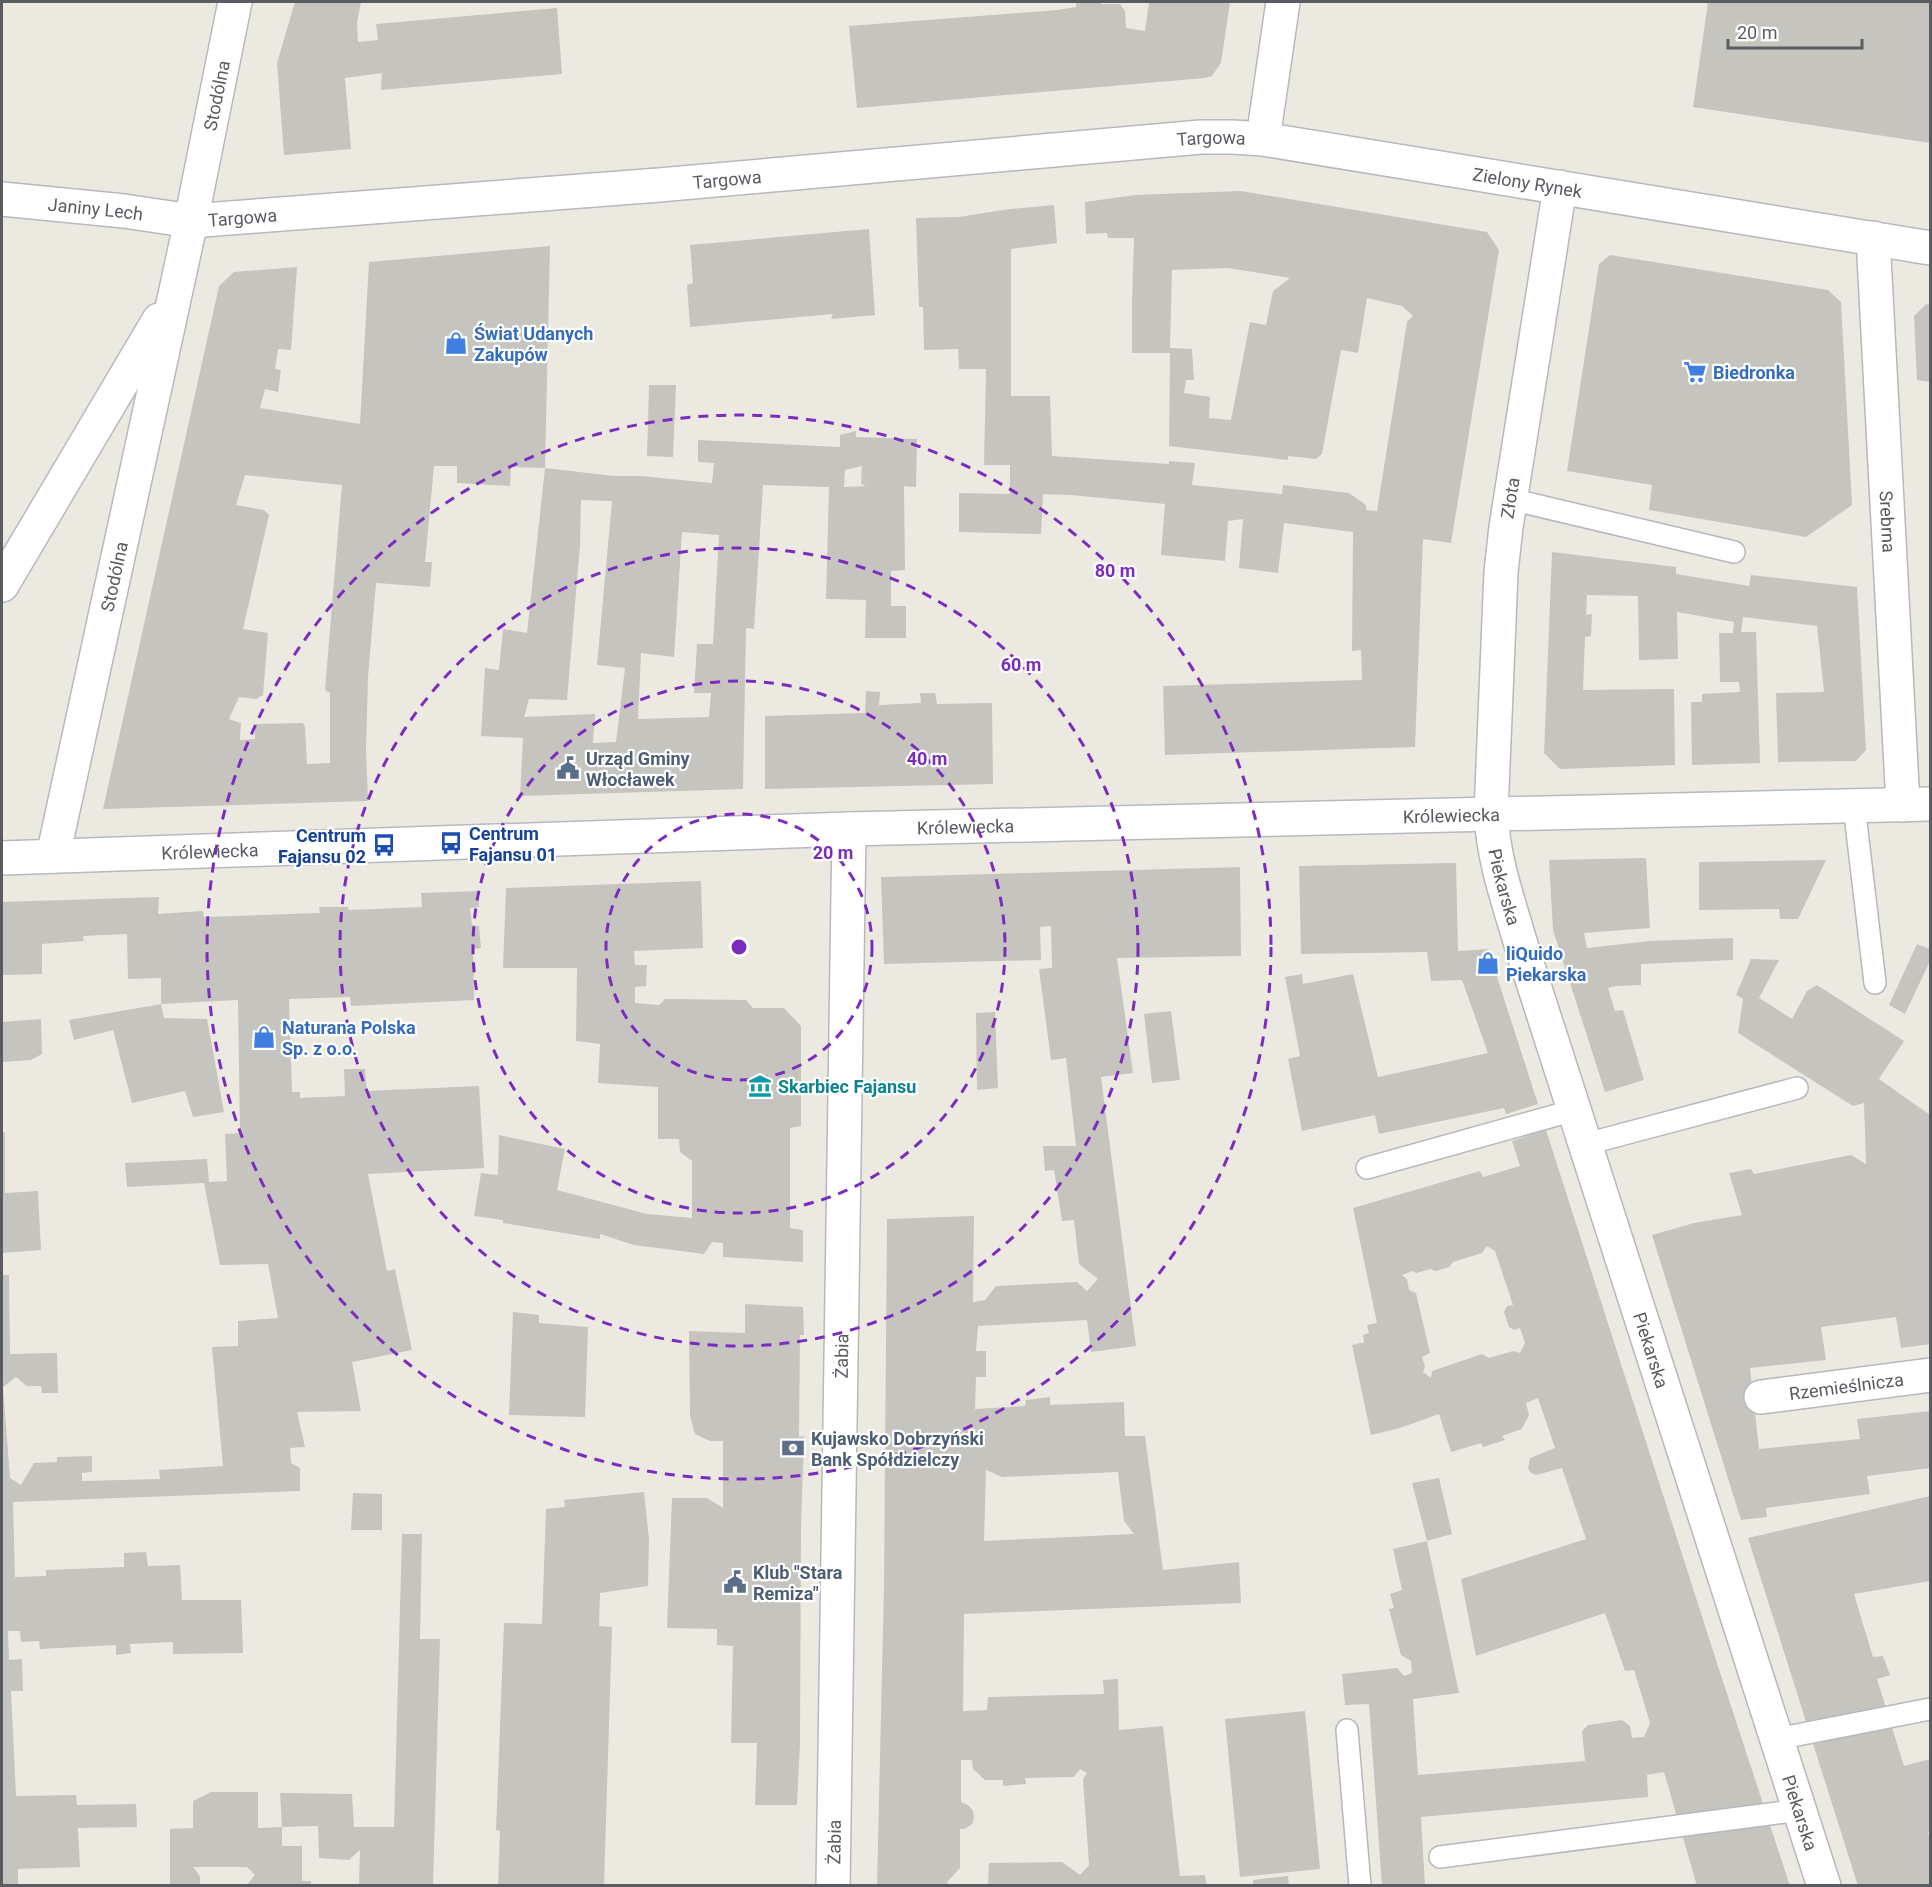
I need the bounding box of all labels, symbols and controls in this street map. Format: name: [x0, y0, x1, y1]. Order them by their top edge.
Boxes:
scale bar: [1728, 12, 1862, 50]
text: 20 m: [1737, 22, 1777, 43]
street label: Stodólna: [199, 58, 234, 132]
street label: Targowa: [1176, 126, 1246, 150]
street label: Zielony Rynek: [1471, 163, 1585, 202]
street label: Targowa: [692, 165, 762, 192]
street label: Janiny Lech: [47, 193, 145, 224]
street label: Targowa: [207, 204, 278, 230]
place label: Świat Udanych Zakupów: [474, 323, 593, 365]
shop icon: Świat Udanych Zakupów: [443, 330, 469, 356]
supermarket icon: Biedronka: [1682, 359, 1708, 385]
place label: Biedronka: [1713, 362, 1795, 383]
street label: Złota: [1496, 476, 1524, 520]
street label: Srebrna: [1876, 490, 1900, 553]
street label: Stodólna: [96, 539, 132, 614]
text: 80 m: [1095, 560, 1135, 581]
text: 60 m: [1001, 654, 1041, 675]
place label: Urząd Gminy Włocławek: [586, 748, 691, 790]
text: 40 m: [907, 748, 947, 769]
public building icon: Urząd Gminy Włocławek: [555, 755, 581, 781]
street label: Królewiecka: [1402, 803, 1500, 827]
street label: Królewiecka: [917, 815, 1014, 838]
place label: Centrum Fajansu 01: [469, 823, 557, 865]
place label: Centrum Fajansu 02: [278, 825, 366, 867]
bus stop icon: Centrum Fajansu 01: [438, 830, 464, 856]
bus stop icon: Centrum Fajansu 02: [371, 832, 397, 858]
street label: Królewiecka: [161, 839, 259, 863]
text: 20 m: [813, 842, 853, 863]
street label: Piekarska: [1485, 847, 1525, 928]
centre of rings: [729, 937, 749, 957]
place label: liQuido Piekarska: [1506, 943, 1587, 985]
shop icon: liQuido Piekarska: [1475, 950, 1501, 976]
place label: Naturana Polska Sp. z o.o.: [282, 1017, 416, 1059]
shop icon: Naturana Polska Sp. z o.o.: [251, 1024, 277, 1050]
museum icon: Skarbiec Fajansu: [747, 1073, 773, 1099]
place label: Skarbiec Fajansu: [778, 1076, 916, 1097]
street label: Piekarska: [1629, 1309, 1673, 1391]
street label: Żabia: [830, 1333, 852, 1379]
street label: Rzemieślnicza: [1788, 1368, 1905, 1404]
place label: Kujawsko Dobrzyński Bank Spółdzielczy: [811, 1428, 984, 1470]
bank icon: Kujawsko Dobrzyński Bank Spółdzielczy: [780, 1435, 806, 1461]
place label: Klub "Stara Remiza": [753, 1562, 843, 1604]
public building icon: Klub "Stara Remiza": [722, 1569, 748, 1595]
street label: Piekarska: [1778, 1772, 1822, 1853]
street label: Żabia: [823, 1819, 845, 1865]

